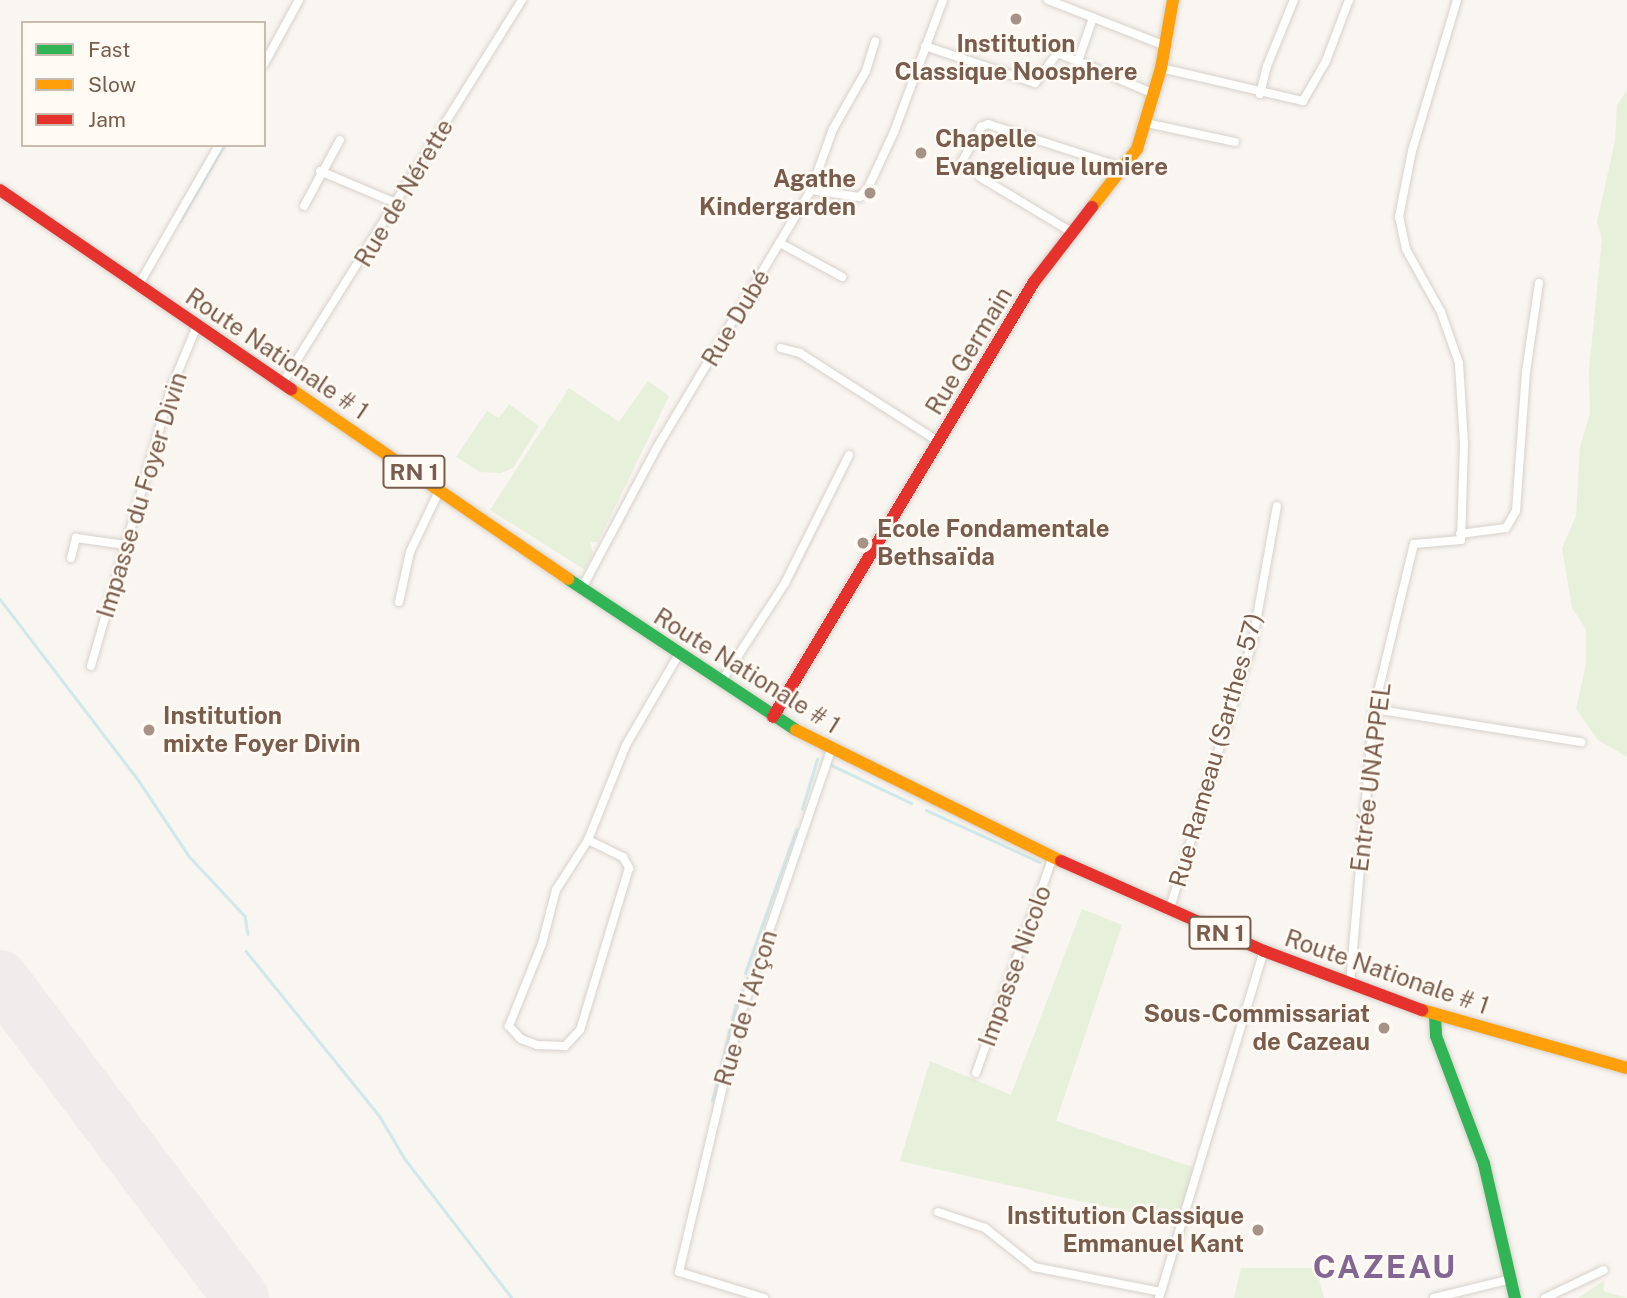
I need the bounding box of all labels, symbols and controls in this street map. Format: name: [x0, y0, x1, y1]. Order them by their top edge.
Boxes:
marker: Institution Classique Noosphere: [1008, 11, 1024, 27]
legend: [21, 21, 266, 147]
place label: Institution Classique Noosphere: [894, 30, 1138, 86]
text: Fast: [88, 37, 130, 62]
text: Slow: [88, 72, 136, 97]
text: Jam: [88, 107, 126, 132]
street label: Rue de Nérette: [348, 114, 460, 272]
place label: Chapelle Evangelique lumiere: [935, 125, 1168, 181]
marker: Chapelle Evangelique lumiere: [913, 145, 929, 161]
place label: Agathe Kindergarden: [699, 165, 856, 221]
marker: Agathe Kindergarden: [862, 185, 878, 201]
street label: Rue Dubé: [696, 264, 776, 372]
street label: Route Nationale # 1: [180, 282, 374, 426]
street label: Rue Germain: [920, 282, 1018, 420]
street label: Impasse du Foyer Divin: [91, 368, 193, 622]
road number: RN 1: [381, 452, 447, 492]
place label: Ecole Fondamentale Bethsaïda: [877, 515, 1110, 571]
marker: Ecole Fondamentale Bethsaïda: [855, 535, 871, 551]
street label: Route Nationale # 1: [648, 602, 846, 740]
street label: Rue Rameau (Sarthes 57): [1163, 609, 1269, 891]
street label: Entrée UNAPPEL: [1345, 681, 1397, 873]
place label: Institution mixte Foyer Divin: [163, 702, 360, 758]
marker: Institution mixte Foyer Divin: [141, 722, 157, 738]
street label: Impasse Nicolo: [973, 882, 1057, 1050]
road number: RN 1: [1187, 914, 1253, 952]
street label: Route Nationale # 1: [1281, 923, 1493, 1021]
street label: Rue de l'Arçon: [709, 926, 783, 1090]
place label: Sous-Commissariat de Cazeau: [1143, 1000, 1370, 1056]
marker: Sous-Commissariat de Cazeau: [1376, 1020, 1392, 1036]
place label: Institution Classique Emmanuel Kant: [1007, 1202, 1244, 1258]
marker: Institution Classique Emmanuel Kant: [1250, 1222, 1266, 1238]
district label: CAZEAU: [1313, 1248, 1457, 1286]

